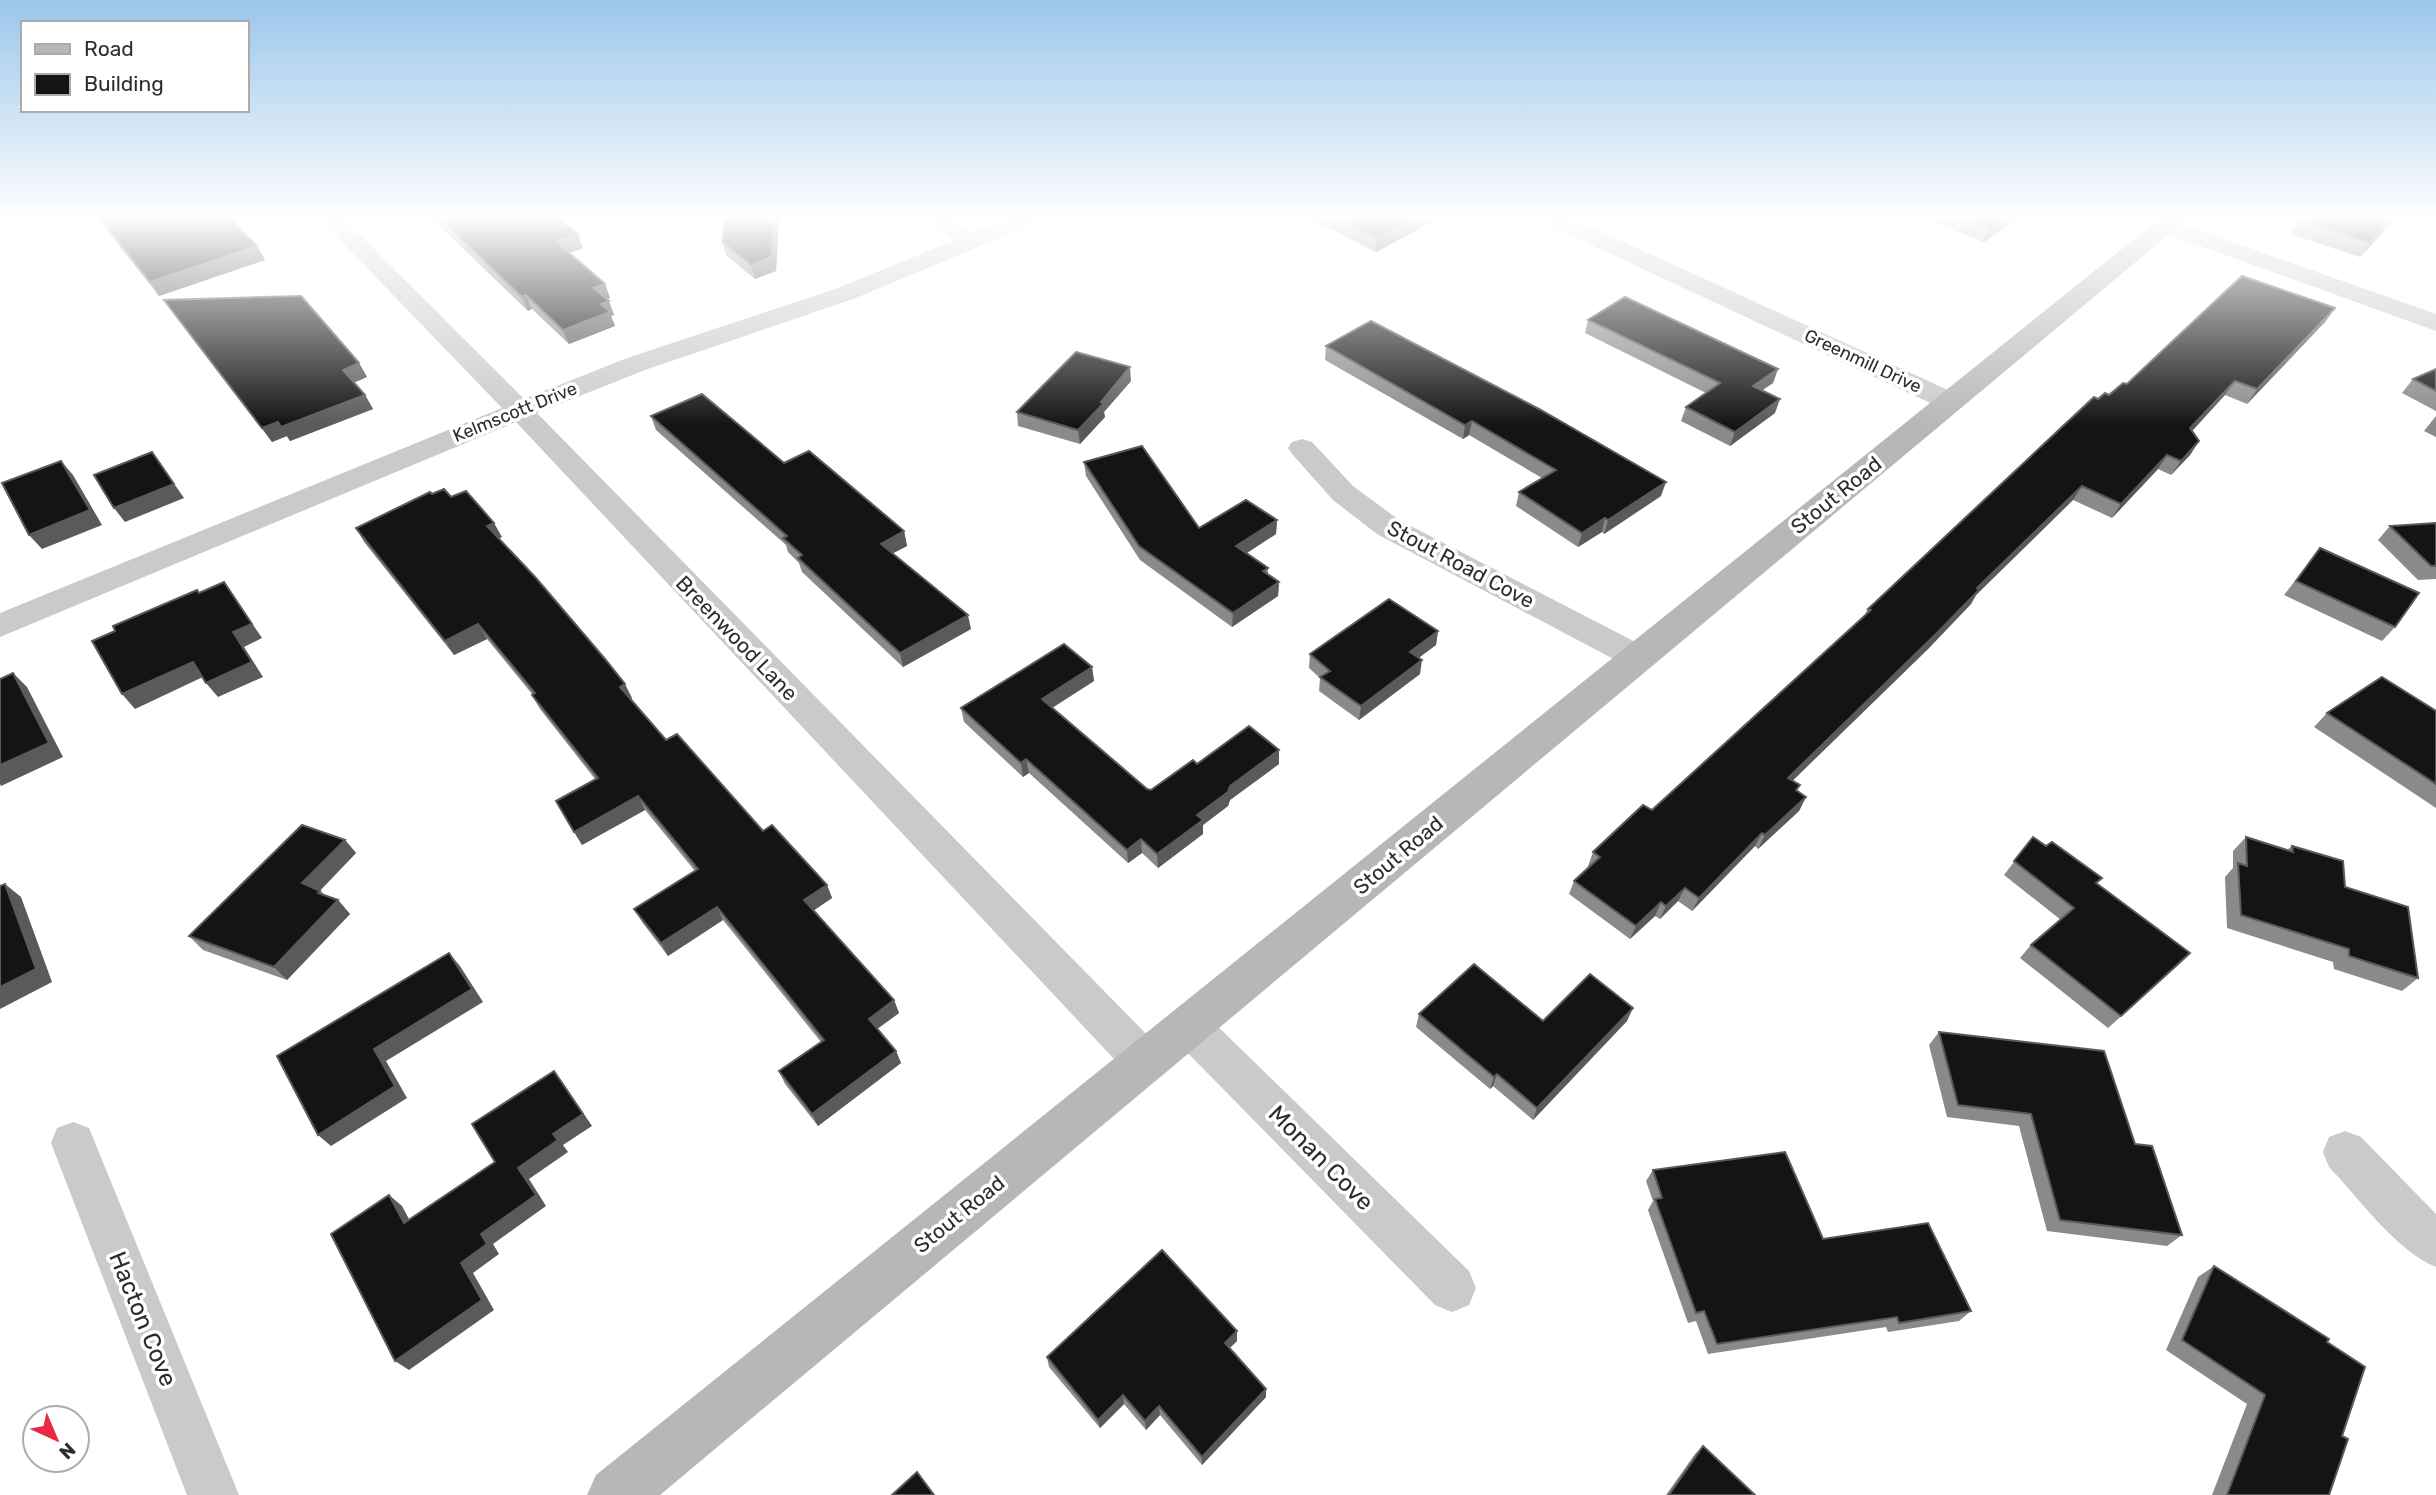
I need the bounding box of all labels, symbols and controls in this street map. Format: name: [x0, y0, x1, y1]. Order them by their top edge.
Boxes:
legend: [21, 21, 248, 112]
text: Road: [84, 36, 134, 61]
text: Building: [84, 71, 164, 96]
street label: Greenmill Drive: [1801, 324, 1925, 398]
street label: Kelmscott Drive: [450, 377, 580, 447]
street label: Stout Road: [1786, 451, 1886, 539]
street label: Stout Road Cove: [1383, 515, 1539, 613]
street label: Breenwood Lane: [671, 570, 803, 706]
street label: Stout Road: [1348, 810, 1448, 900]
street label: Monan Cove: [1263, 1100, 1379, 1216]
street label: Stout Road: [909, 1170, 1009, 1258]
street label: Hacton Cove: [103, 1248, 183, 1390]
north arrow: [21, 1404, 91, 1474]
text: N: [55, 1438, 80, 1464]

